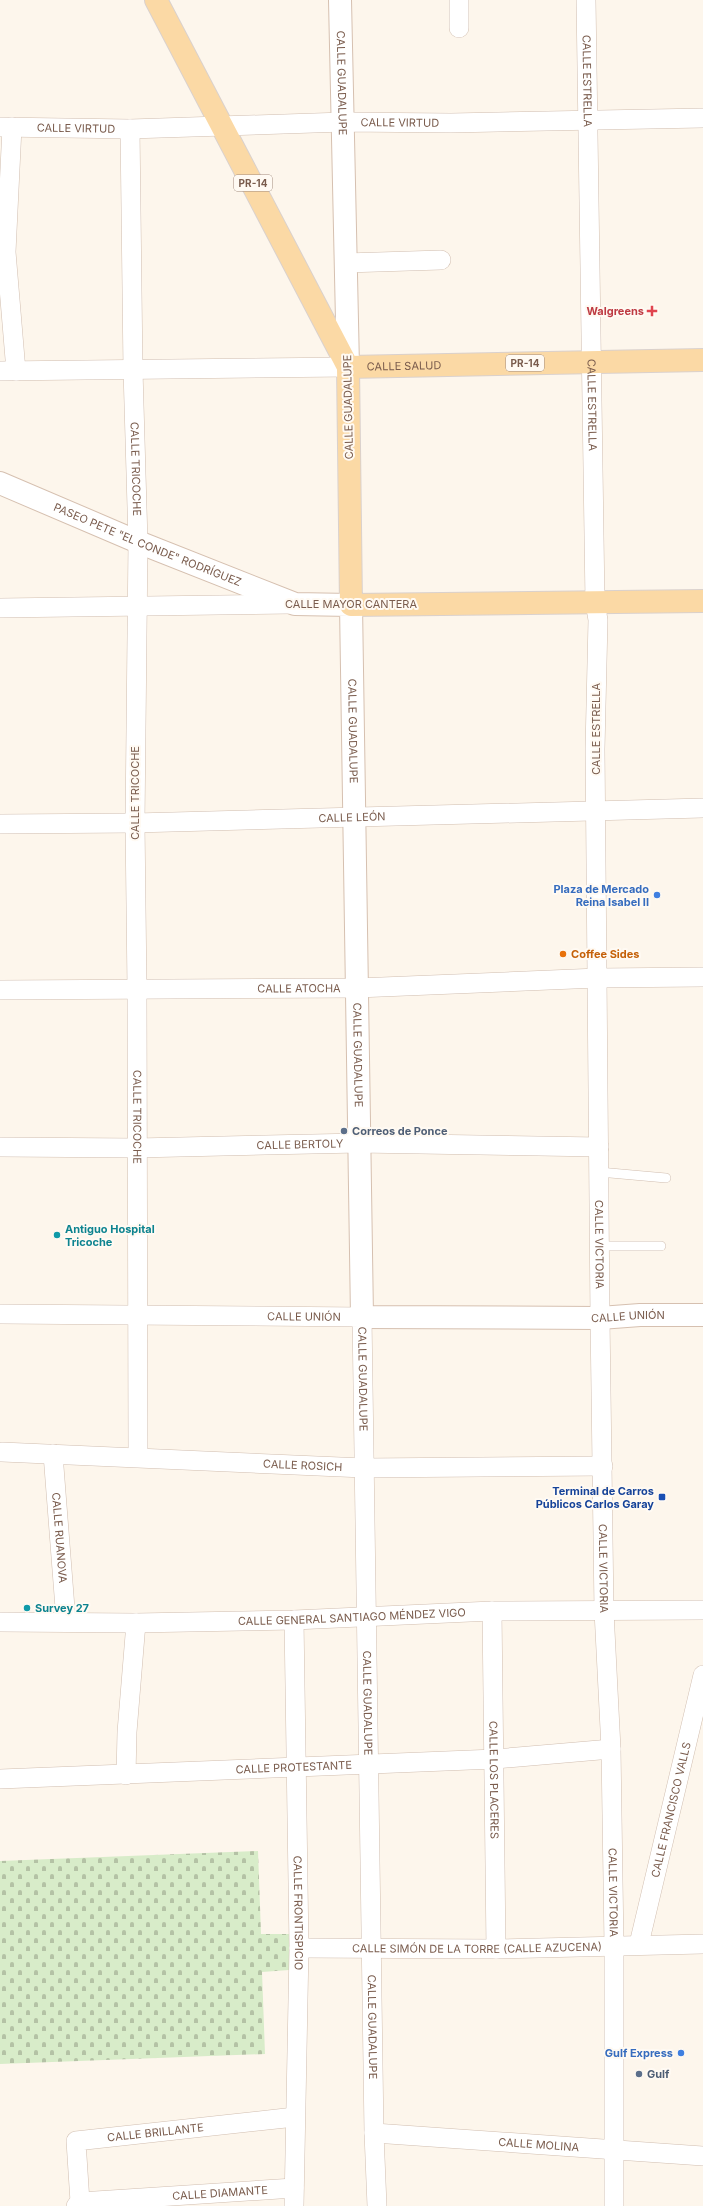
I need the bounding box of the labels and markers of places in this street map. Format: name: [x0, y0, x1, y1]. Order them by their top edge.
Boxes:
place label: Walgreens: [587, 304, 644, 318]
marker: Walgreens: [647, 306, 657, 316]
place label: Plaza de Mercado Reina Isabel II: [553, 882, 649, 909]
marker: Plaza de Mercado Reina Isabel II: [652, 890, 662, 900]
place label: Coffee Sides: [571, 947, 640, 961]
marker: Coffee Sides: [558, 949, 568, 959]
place label: Correos de Ponce: [352, 1124, 448, 1138]
marker: Correos de Ponce: [339, 1126, 349, 1136]
place label: Antiguo Hospital Tricoche: [65, 1222, 155, 1249]
marker: Antiguo Hospital Tricoche: [52, 1230, 62, 1240]
place label: Terminal de Carros Públicos Carlos Garay: [536, 1484, 654, 1511]
marker: Terminal de Carros Públicos Carlos Garay: [657, 1492, 667, 1502]
place label: Survey 27: [35, 1601, 89, 1615]
marker: Survey 27: [22, 1603, 32, 1613]
place label: Gulf Express: [605, 2046, 673, 2060]
marker: Gulf Express: [676, 2048, 686, 2058]
place label: Gulf: [647, 2067, 670, 2081]
marker: Gulf: [634, 2069, 644, 2079]

